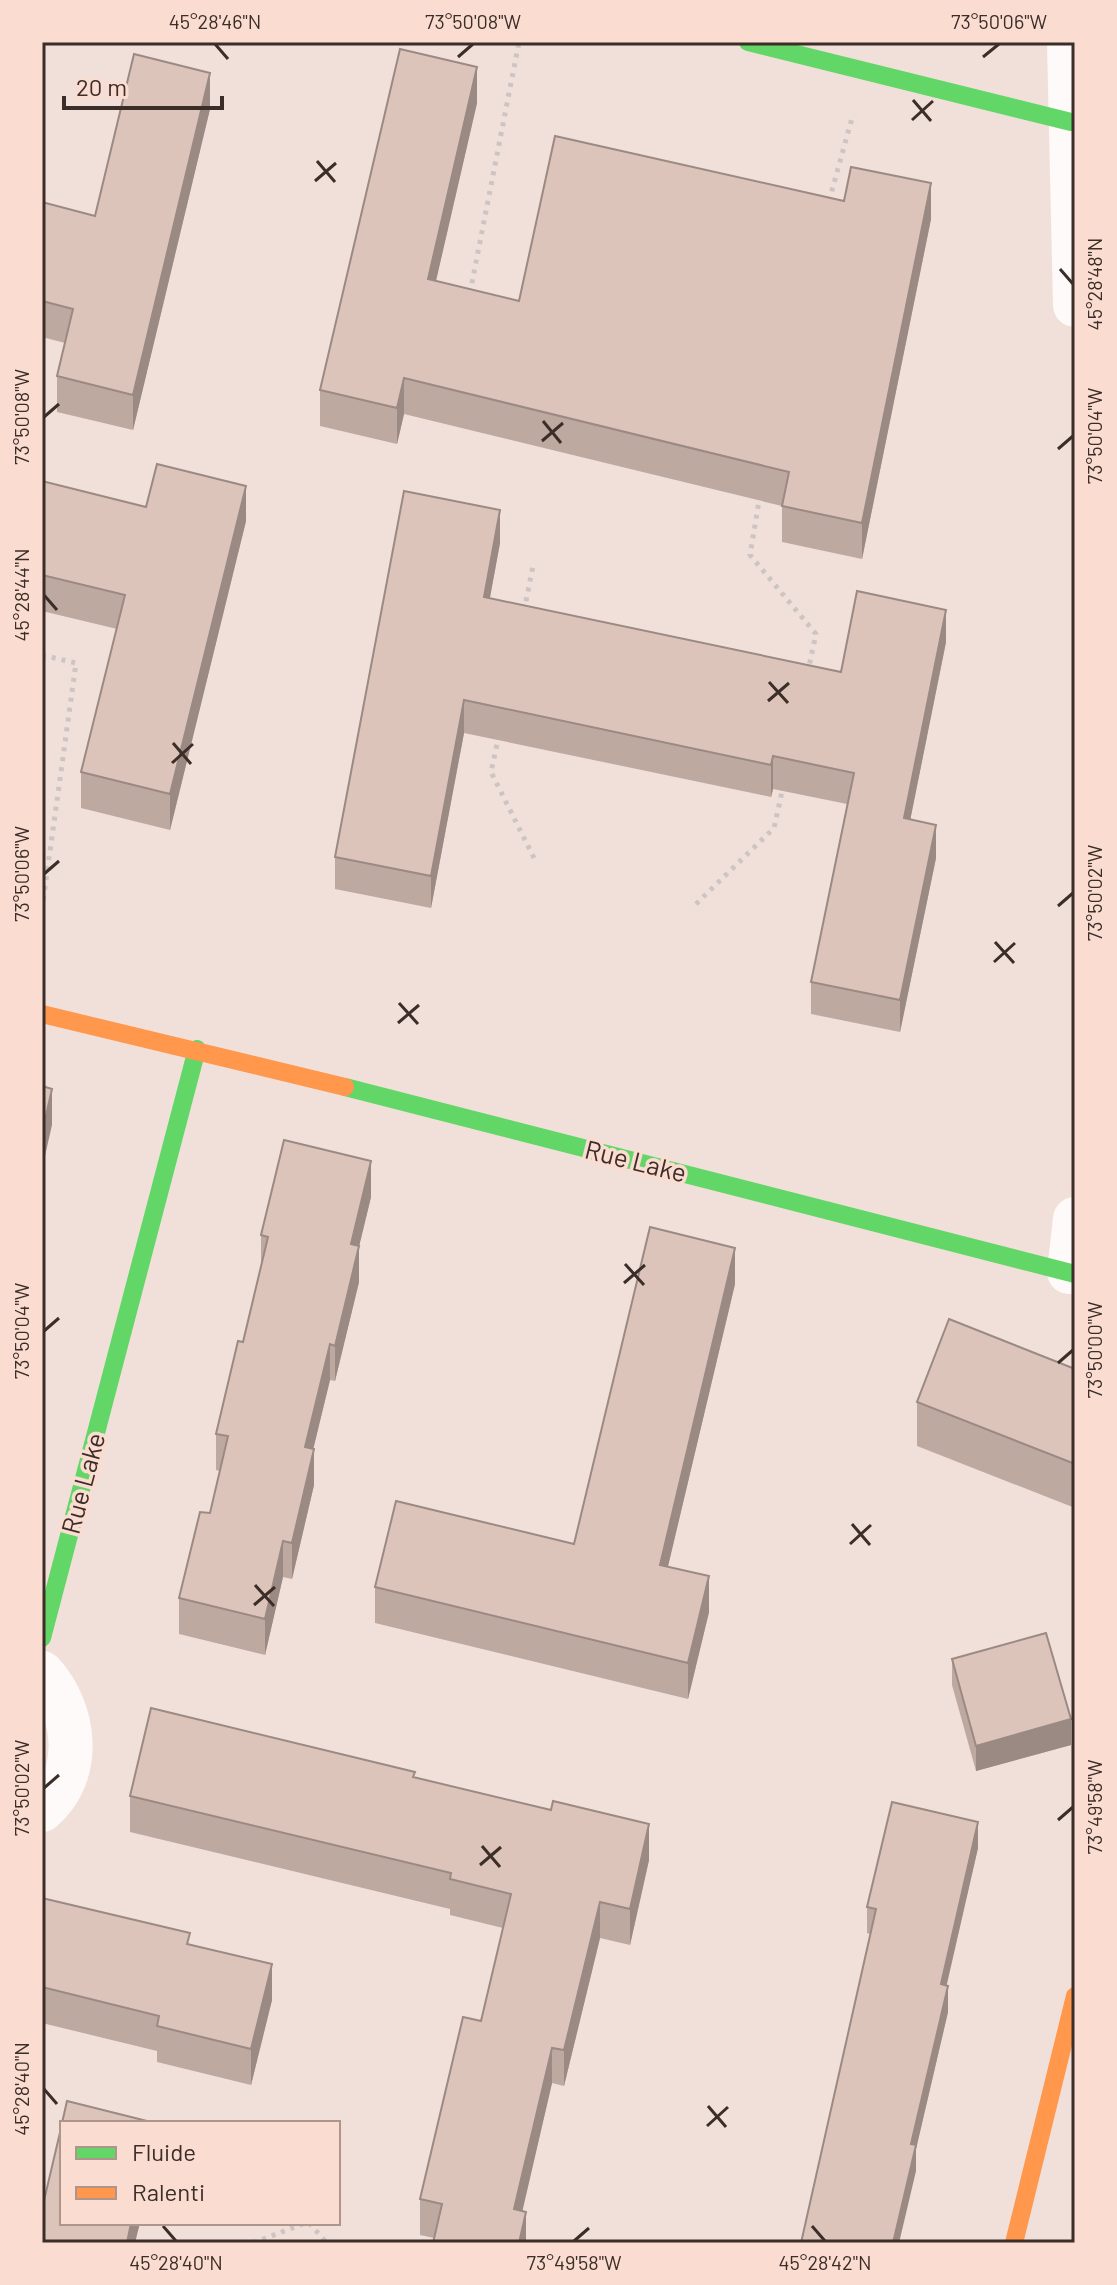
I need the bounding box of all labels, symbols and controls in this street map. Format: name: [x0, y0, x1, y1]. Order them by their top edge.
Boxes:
text: 45°28'46"N: [169, 9, 261, 33]
text: 73°50'08"W: [425, 9, 522, 33]
text: 73°50'06"W: [951, 9, 1047, 33]
scale bar: [64, 60, 222, 110]
text: 20 m: [76, 72, 127, 101]
text: 45°28'48"N: [1082, 238, 1106, 330]
text: 73°50'08"W: [9, 368, 33, 465]
text: 73°50'04"W: [1082, 387, 1106, 484]
text: 45°28'44"N: [9, 548, 33, 642]
text: 73°50'06"W: [9, 826, 33, 922]
text: 73°50'02"W: [1082, 844, 1106, 941]
street label: Rue Lake: [582, 1132, 690, 1188]
text: 73°50'04"W: [9, 1282, 33, 1379]
text: 73°50'00"W: [1082, 1301, 1106, 1399]
street label: Rue Lake: [54, 1429, 110, 1537]
text: 73°50'02"W: [9, 1739, 33, 1836]
text: 73°49'58"W: [1082, 1759, 1106, 1854]
text: 45°28'40"N: [9, 2042, 33, 2136]
legend: [60, 2121, 340, 2225]
text: Fluide: [132, 2137, 196, 2166]
text: Ralenti: [132, 2177, 205, 2206]
text: 45°28'40"N: [129, 2250, 223, 2274]
text: 73°49'58"W: [527, 2250, 622, 2274]
text: 45°28'42"N: [778, 2250, 872, 2274]

